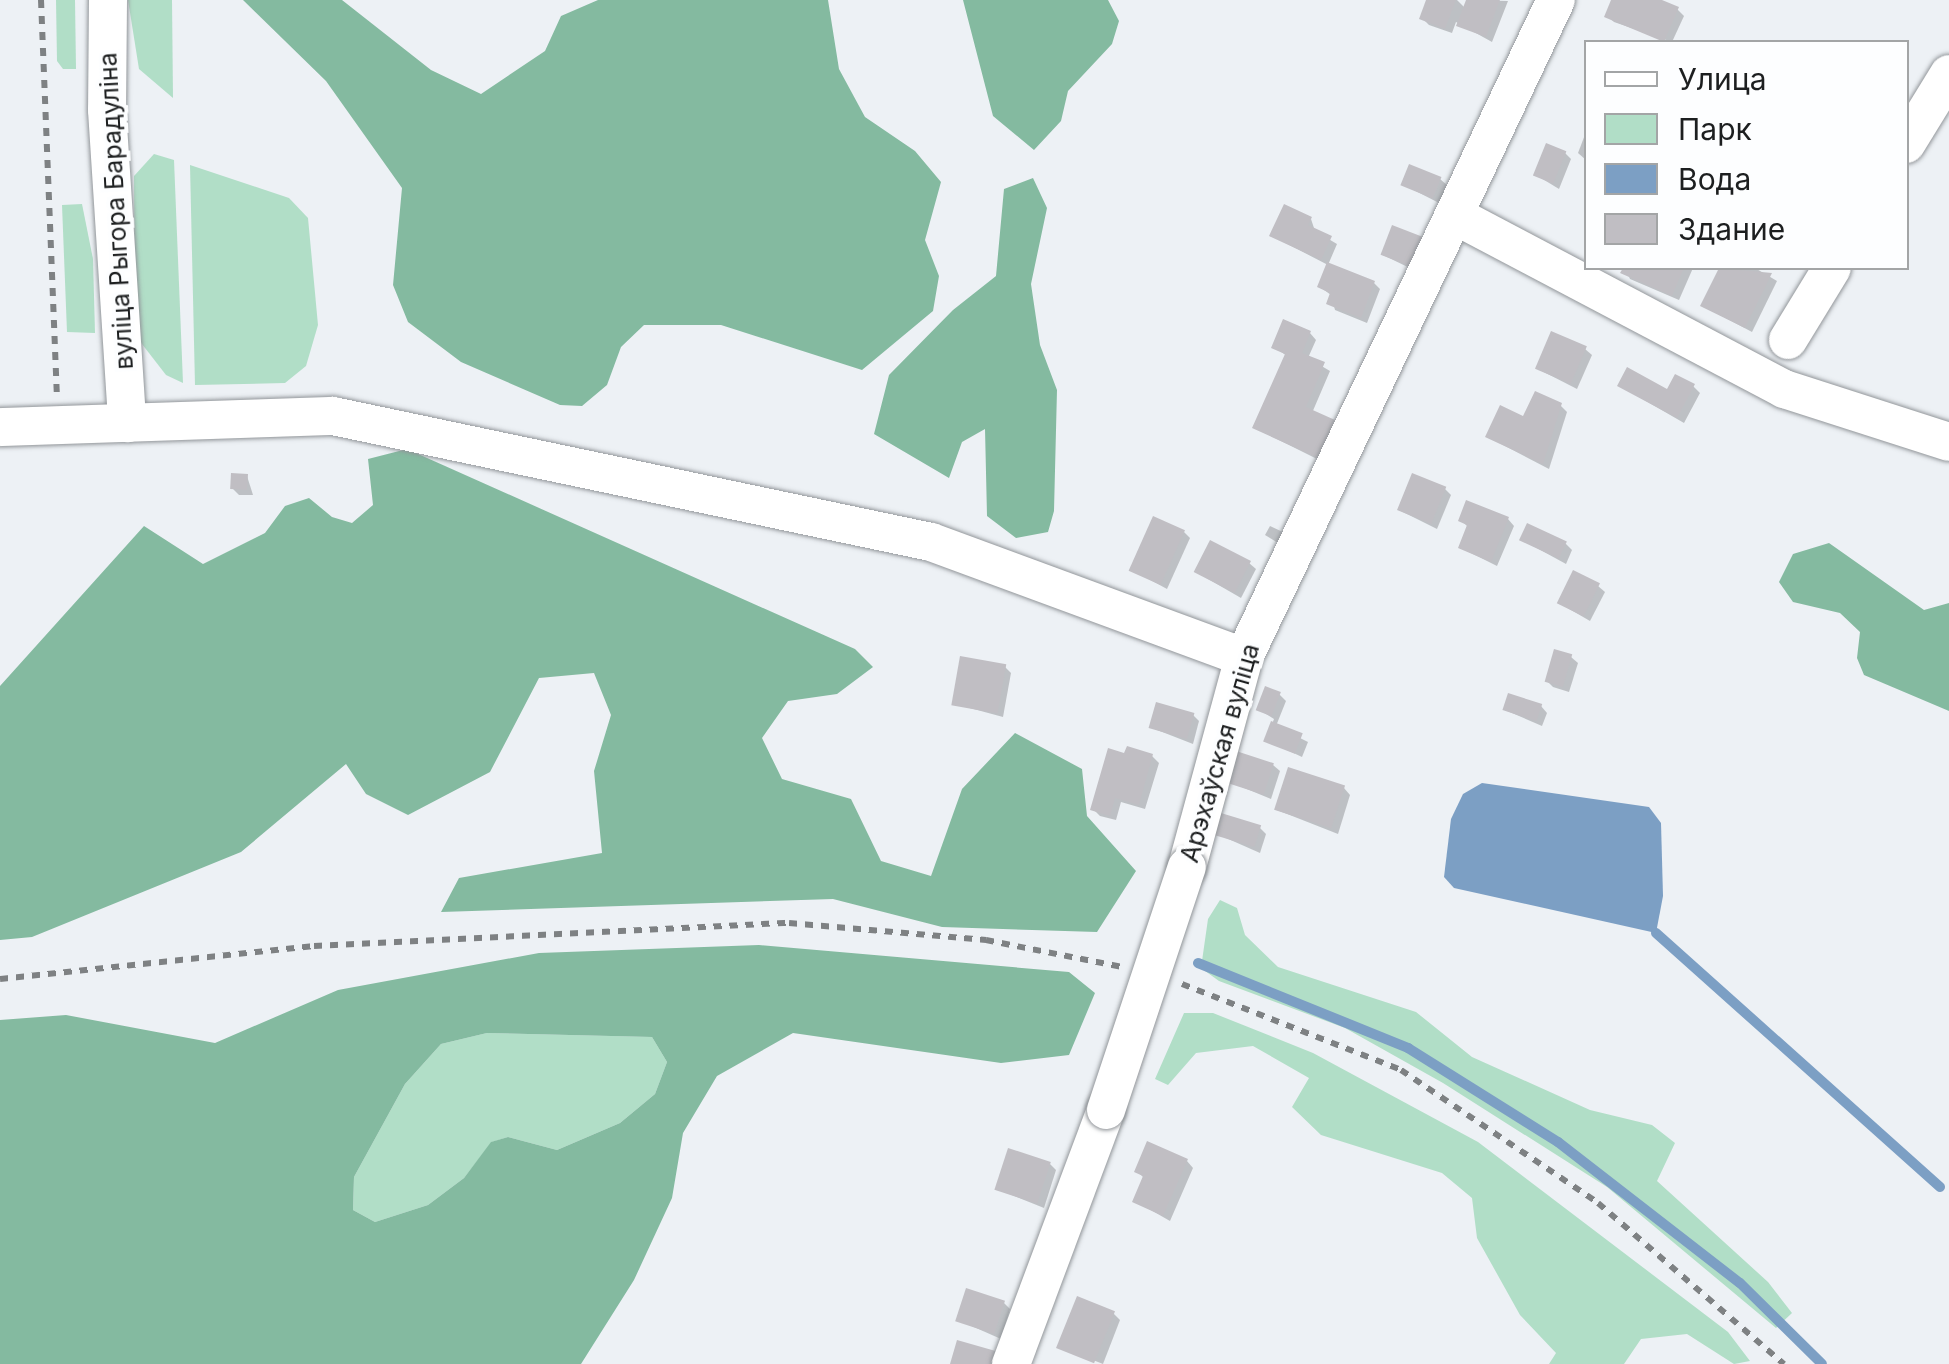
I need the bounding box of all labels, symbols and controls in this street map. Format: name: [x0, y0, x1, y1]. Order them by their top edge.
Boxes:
legend: [1584, 40, 1909, 270]
street label: вуліца Рыгора Барадуліна: [93, 52, 139, 370]
text: Улица: [1678, 61, 1767, 97]
text: Парк: [1678, 111, 1752, 147]
text: Вода: [1678, 161, 1751, 197]
text: Здание: [1678, 211, 1785, 247]
street label: Арэхаўская вуліца: [1174, 640, 1266, 866]

